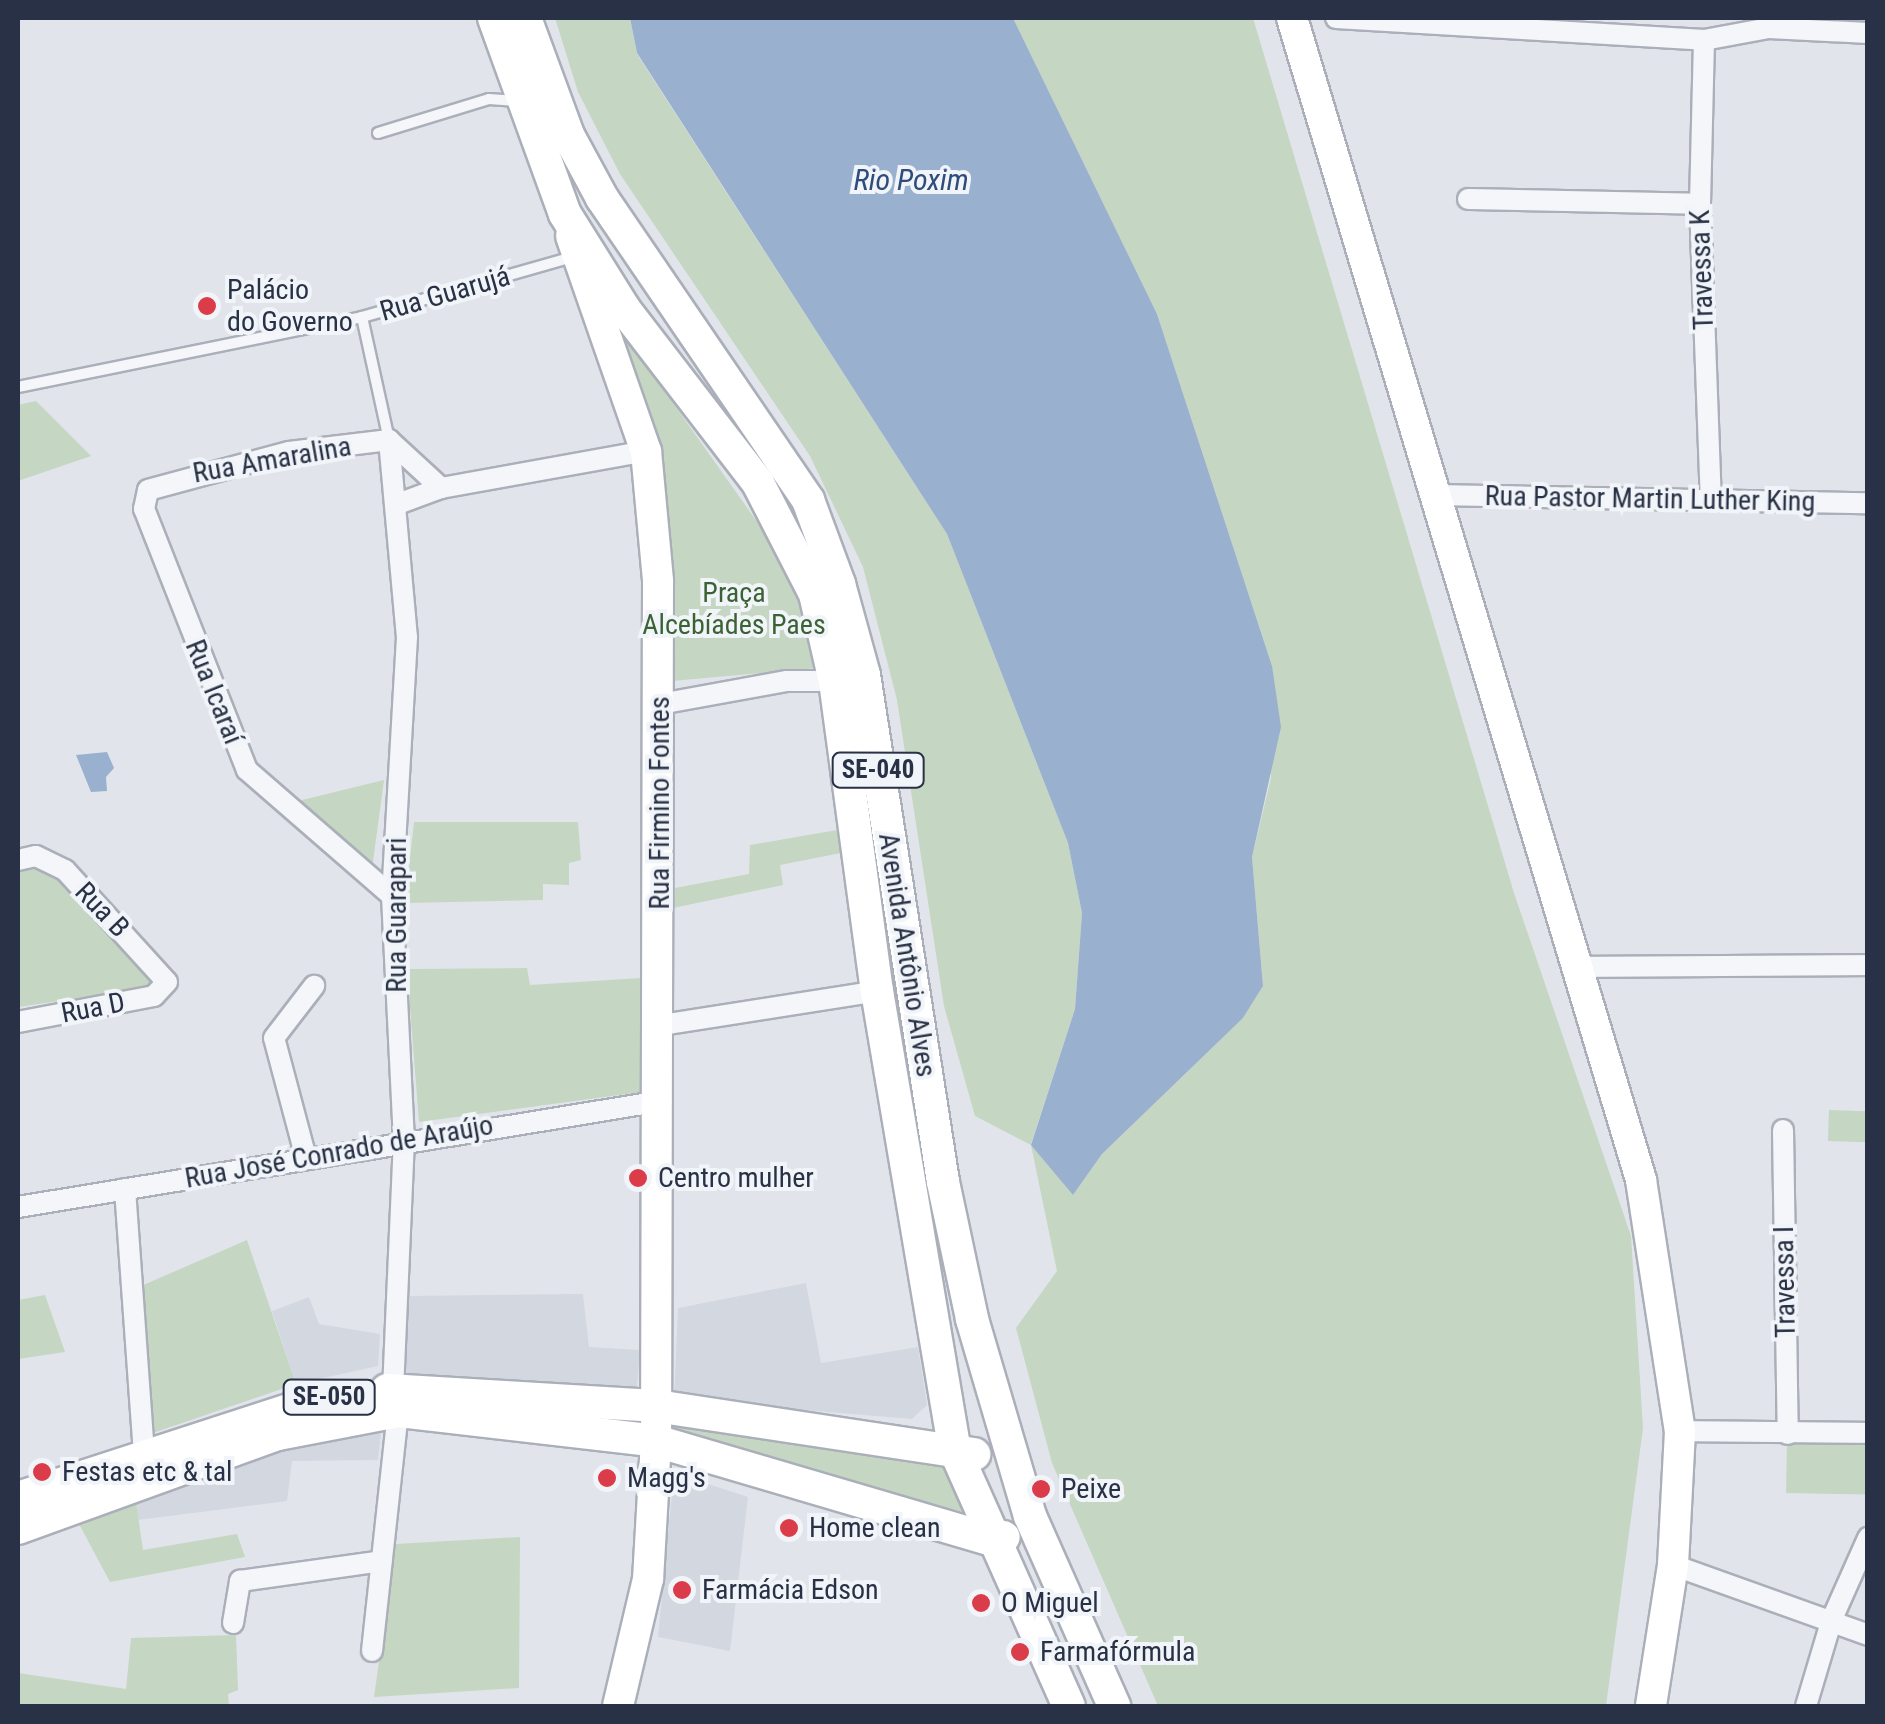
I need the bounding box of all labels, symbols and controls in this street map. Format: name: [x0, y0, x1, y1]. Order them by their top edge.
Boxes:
water label: Rio Poxim: [853, 162, 969, 198]
street label: Travessa K: [1683, 209, 1721, 331]
street label: Rua Guarujá: [376, 259, 514, 329]
place label: Palácio do Governo: [227, 273, 353, 339]
marker: Palácio do Governo: [196, 295, 218, 317]
street label: Rua Amaralina: [190, 430, 354, 490]
street label: Rua Pastor Martin Luther King: [1484, 479, 1816, 519]
park label: Praça Alcebíades Paes: [642, 576, 826, 642]
street label: Rua Icaraí: [178, 635, 250, 749]
street label: Rua Firmino Fontes: [643, 696, 677, 910]
road number: SE-040: [830, 750, 926, 790]
street label: Avenida Antônio Alves: [871, 831, 943, 1079]
street label: Rua Guarapari: [380, 837, 414, 993]
street label: Rua B: [68, 875, 136, 945]
street label: Rua D: [58, 985, 128, 1031]
street label: Rua José Conrado de Araújo: [182, 1108, 496, 1196]
place label: Centro mulher: [658, 1161, 814, 1195]
marker: Centro mulher: [627, 1167, 649, 1189]
street label: Travessa I: [1767, 1226, 1803, 1338]
road number: SE-050: [282, 1377, 376, 1417]
place label: Festas etc & tal: [62, 1455, 233, 1489]
marker: Festas etc & tal: [31, 1461, 53, 1483]
place label: Magg's: [627, 1461, 706, 1495]
marker: Magg's: [596, 1467, 618, 1489]
place label: Peixe: [1061, 1472, 1121, 1506]
marker: Peixe: [1030, 1478, 1052, 1500]
place label: Home clean: [809, 1511, 941, 1545]
marker: Home clean: [778, 1517, 800, 1539]
place label: Farmácia Edson: [702, 1573, 879, 1607]
marker: Farmácia Edson: [671, 1579, 693, 1601]
place label: O Miguel: [1001, 1586, 1099, 1620]
marker: O Miguel: [970, 1592, 992, 1614]
place label: Farmafórmula: [1040, 1635, 1195, 1669]
marker: Farmafórmula: [1009, 1641, 1031, 1663]

